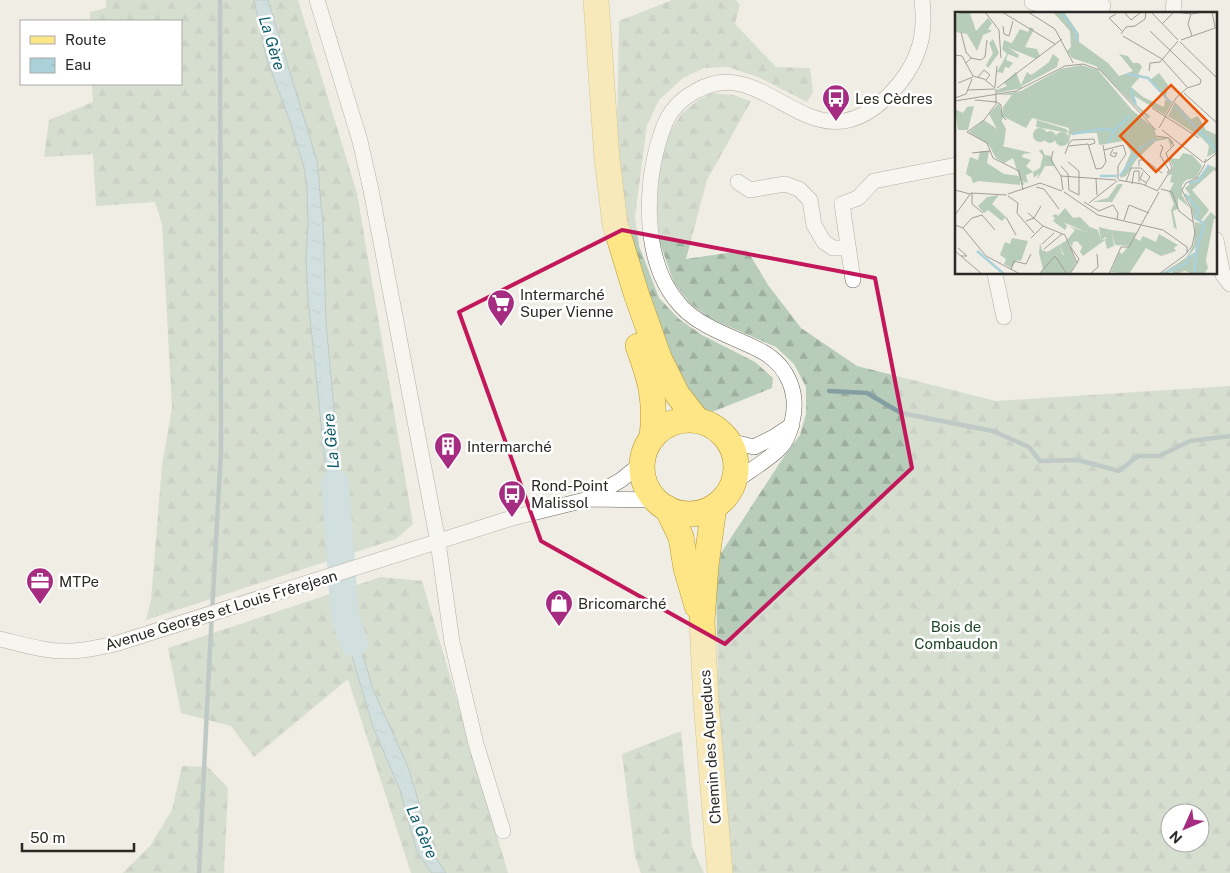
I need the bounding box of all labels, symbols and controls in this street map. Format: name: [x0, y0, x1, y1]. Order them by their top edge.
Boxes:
inset map: [955, 12, 1218, 275]
water label: La Gère: [255, 14, 289, 73]
legend: [20, 20, 182, 85]
text: Route: [65, 31, 106, 48]
text: Eau: [65, 56, 91, 73]
bus stop icon: Les Cèdres: [821, 83, 851, 122]
place label: Les Cèdres: [855, 90, 933, 107]
place label: Intermarché Super Vienne: [520, 286, 614, 320]
supermarket icon: Intermarché Super Vienne: [486, 288, 516, 327]
water label: La Gère: [319, 412, 343, 470]
building icon: Intermarché: [433, 431, 463, 470]
place label: Intermarché: [467, 438, 552, 455]
place label: Rond-Point Malissol: [531, 477, 609, 511]
bus stop icon: Rond-Point Malissol: [497, 479, 527, 518]
office icon: MTPe: [25, 566, 55, 605]
street label: Avenue Georges et Louis Frêrejean: [103, 566, 339, 654]
place label: MTPe: [59, 573, 99, 590]
shop icon: Bricomarché: [544, 588, 574, 627]
place label: Bricomarché: [578, 595, 666, 612]
park label: Bois de Combaudon: [914, 618, 998, 652]
street label: Chemin des Aqueducs: [696, 669, 724, 825]
water label: La Gère: [402, 803, 442, 862]
north arrow: [1160, 803, 1210, 853]
scale bar: [22, 820, 135, 852]
text: N: [1166, 828, 1185, 847]
text: 50 m: [30, 829, 65, 846]

